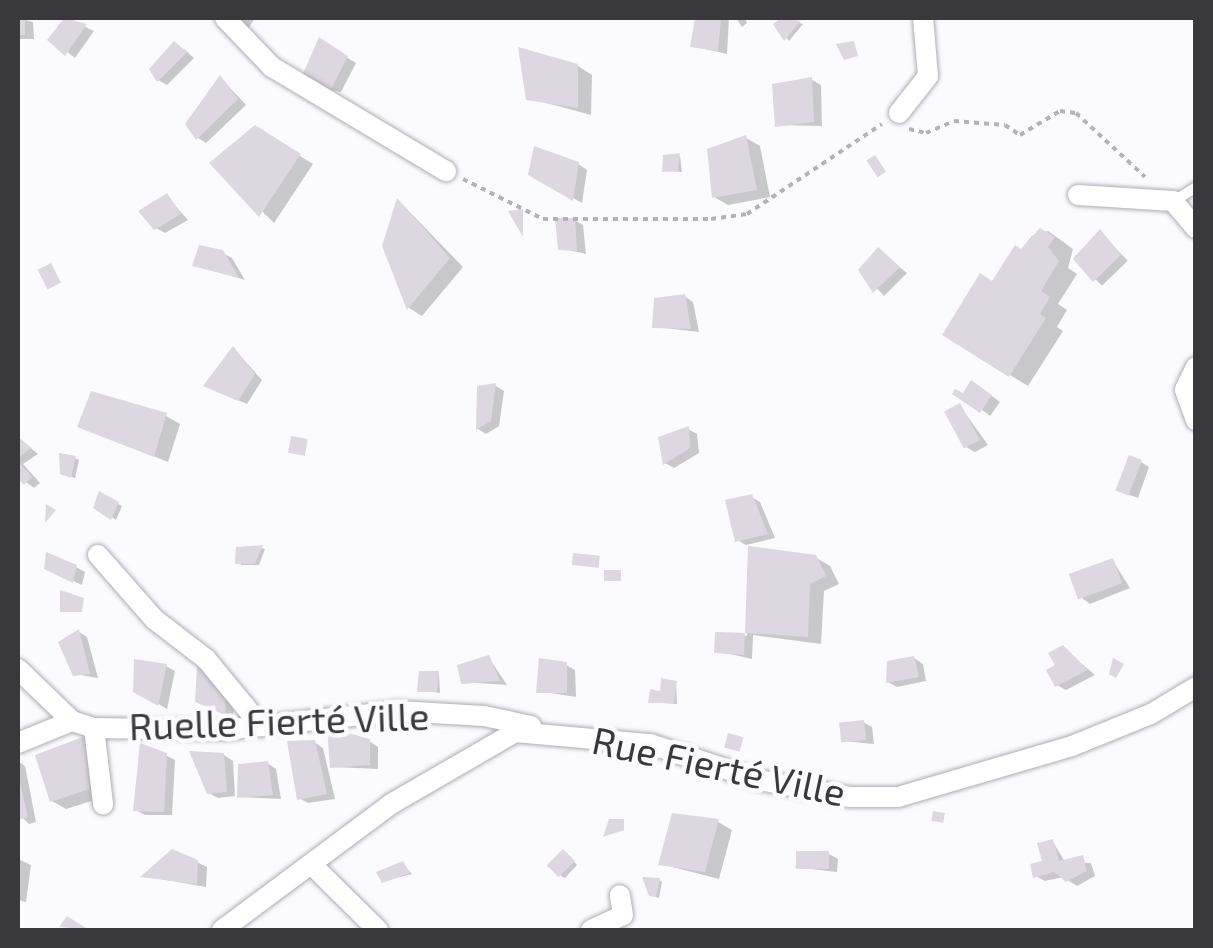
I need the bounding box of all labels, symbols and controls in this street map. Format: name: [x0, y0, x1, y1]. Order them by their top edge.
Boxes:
street label: Ruelle Fierté Ville: [128, 693, 430, 749]
street label: Rue Fierté Ville: [588, 717, 850, 815]

